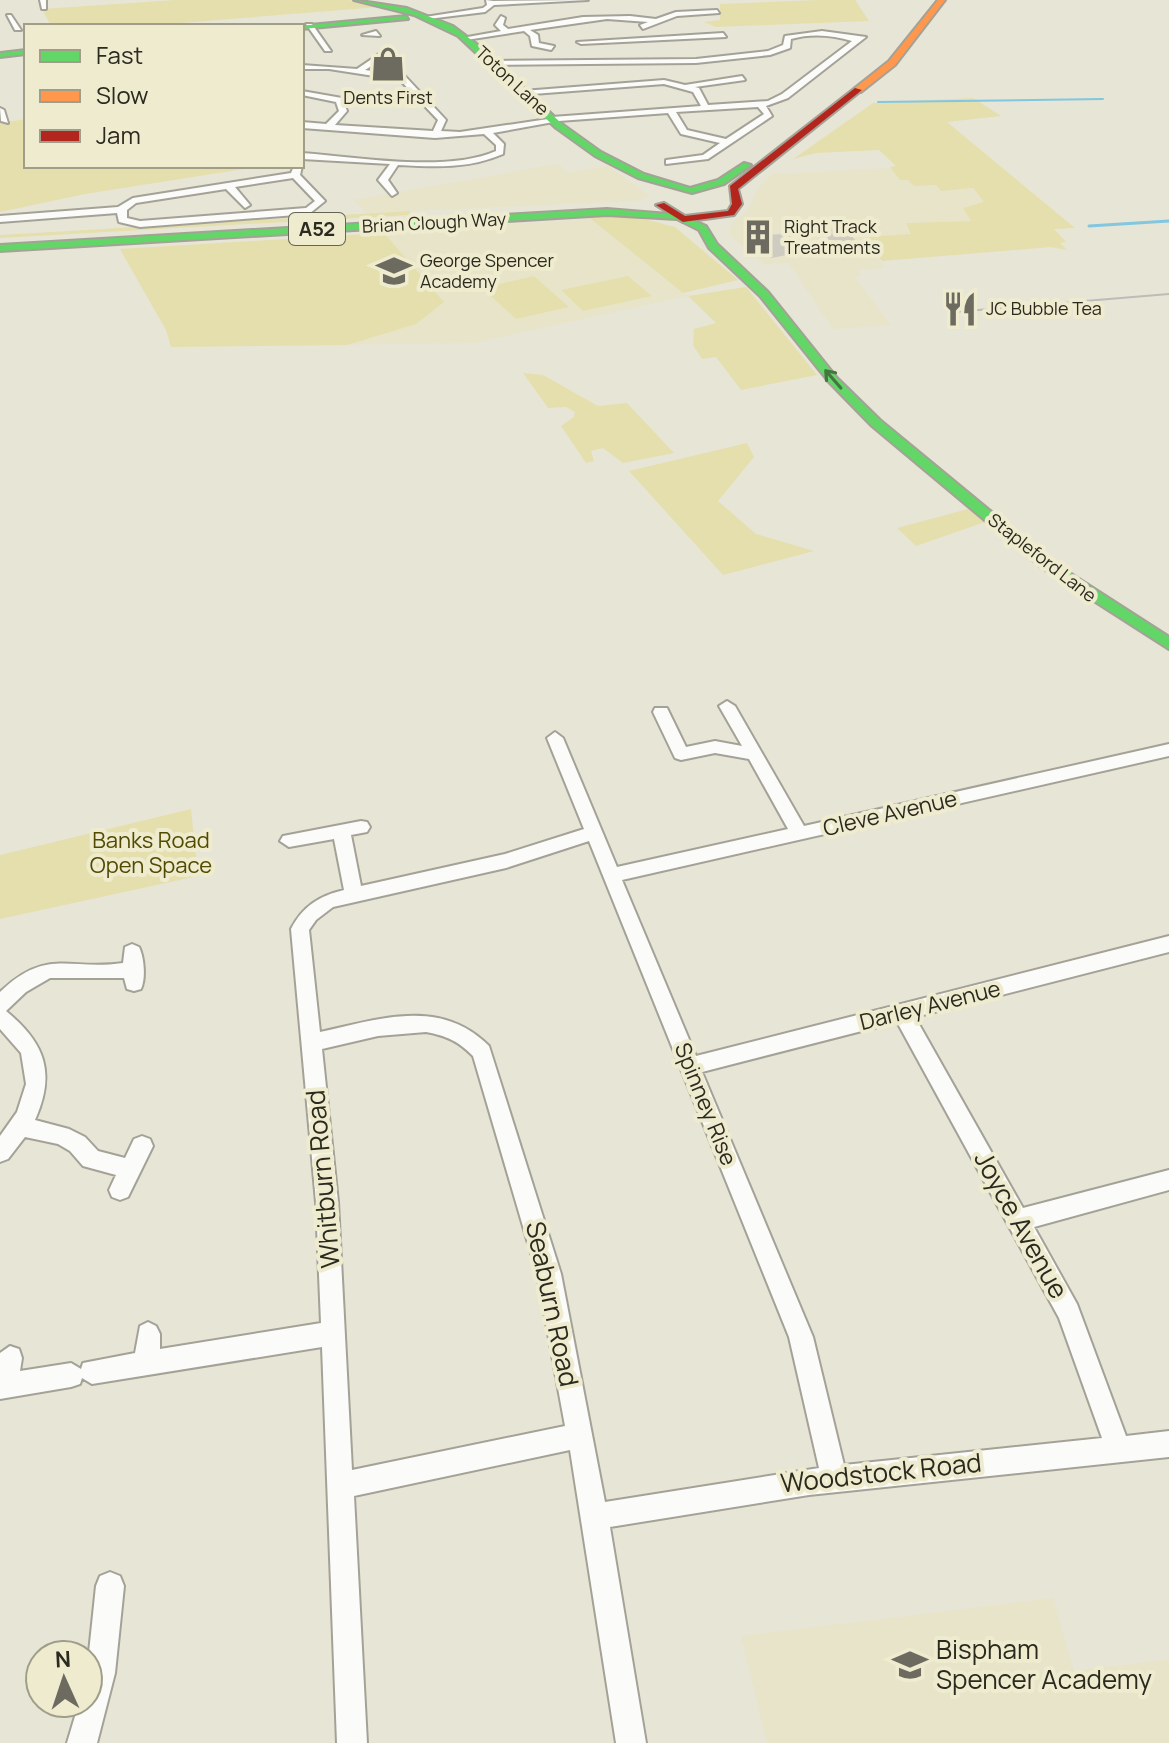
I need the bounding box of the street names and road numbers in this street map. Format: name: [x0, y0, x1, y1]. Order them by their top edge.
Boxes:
street label: Toton Lane: [471, 40, 555, 120]
street label: Brian Clough Way: [361, 206, 507, 238]
road number: A52: [289, 213, 345, 245]
street label: Stapleford Lane: [984, 507, 1102, 607]
street label: Cleve Avenue: [820, 783, 960, 843]
street label: Darley Avenue: [856, 973, 1004, 1037]
street label: Spinney Rise: [668, 1038, 744, 1170]
street label: Whitburn Road: [296, 1088, 348, 1270]
street label: Joyce Avenue: [966, 1144, 1077, 1305]
street label: Seaburn Road: [518, 1218, 588, 1390]
street label: Woodstock Road: [779, 1444, 983, 1500]

